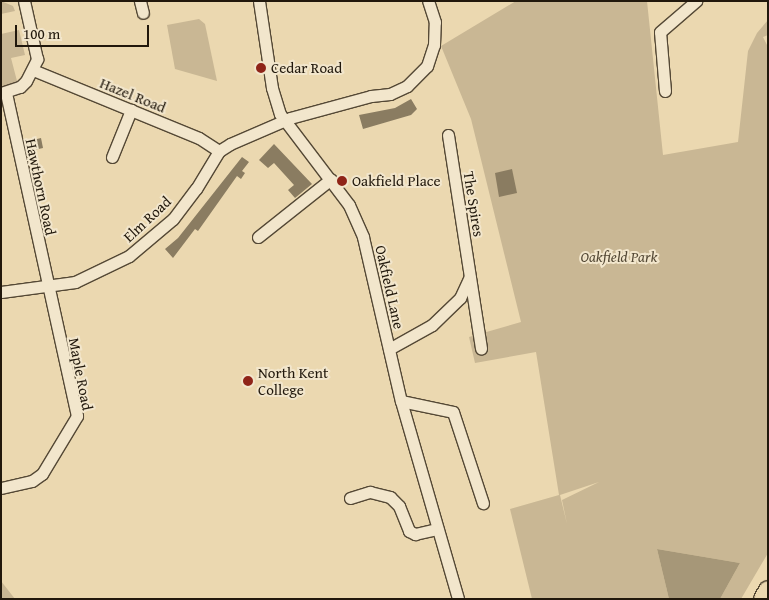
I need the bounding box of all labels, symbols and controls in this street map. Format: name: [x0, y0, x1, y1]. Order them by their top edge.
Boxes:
scale bar: [18, 15, 151, 47]
text: 100 m: [23, 23, 60, 44]
place label: Cedar Road: [271, 59, 342, 77]
marker: Cedar Road: [255, 62, 267, 74]
street label: Hazel Road: [97, 74, 169, 116]
street label: Hawthorn Road: [22, 137, 60, 237]
street label: The Spires: [460, 170, 488, 238]
place label: Oakfield Place: [352, 172, 440, 190]
marker: Oakfield Place: [336, 175, 348, 187]
street label: Elm Road: [119, 192, 175, 246]
street label: Oakfield Lane: [372, 243, 408, 331]
park label: Oakfield Park: [581, 248, 657, 266]
street label: Maple Road: [65, 336, 97, 412]
place label: North Kent College: [258, 363, 328, 398]
marker: North Kent College: [242, 375, 254, 387]

